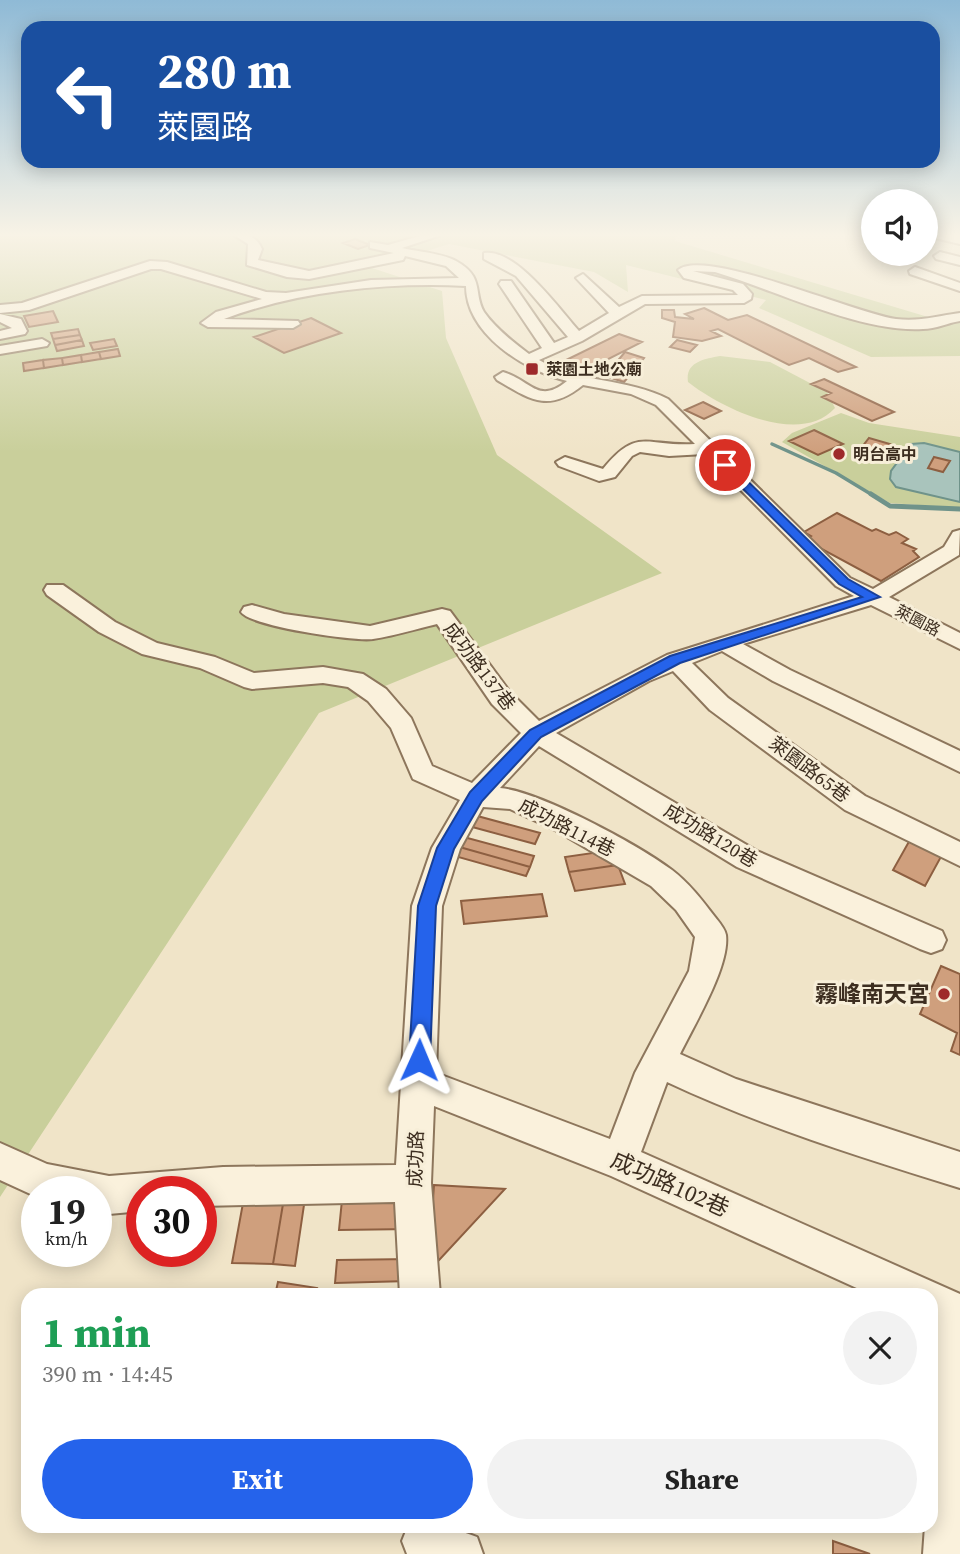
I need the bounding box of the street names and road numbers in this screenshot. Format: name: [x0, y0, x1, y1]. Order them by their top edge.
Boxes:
street label: 萊園路: [892, 599, 944, 641]
street label: 成功路137巷: [438, 616, 522, 716]
street label: 萊園路65巷: [764, 730, 856, 808]
street label: 成功路114巷: [515, 792, 619, 862]
street label: 成功路120巷: [660, 797, 762, 873]
street label: 成功路: [401, 1130, 429, 1188]
street label: 成功路102巷: [606, 1144, 734, 1224]

